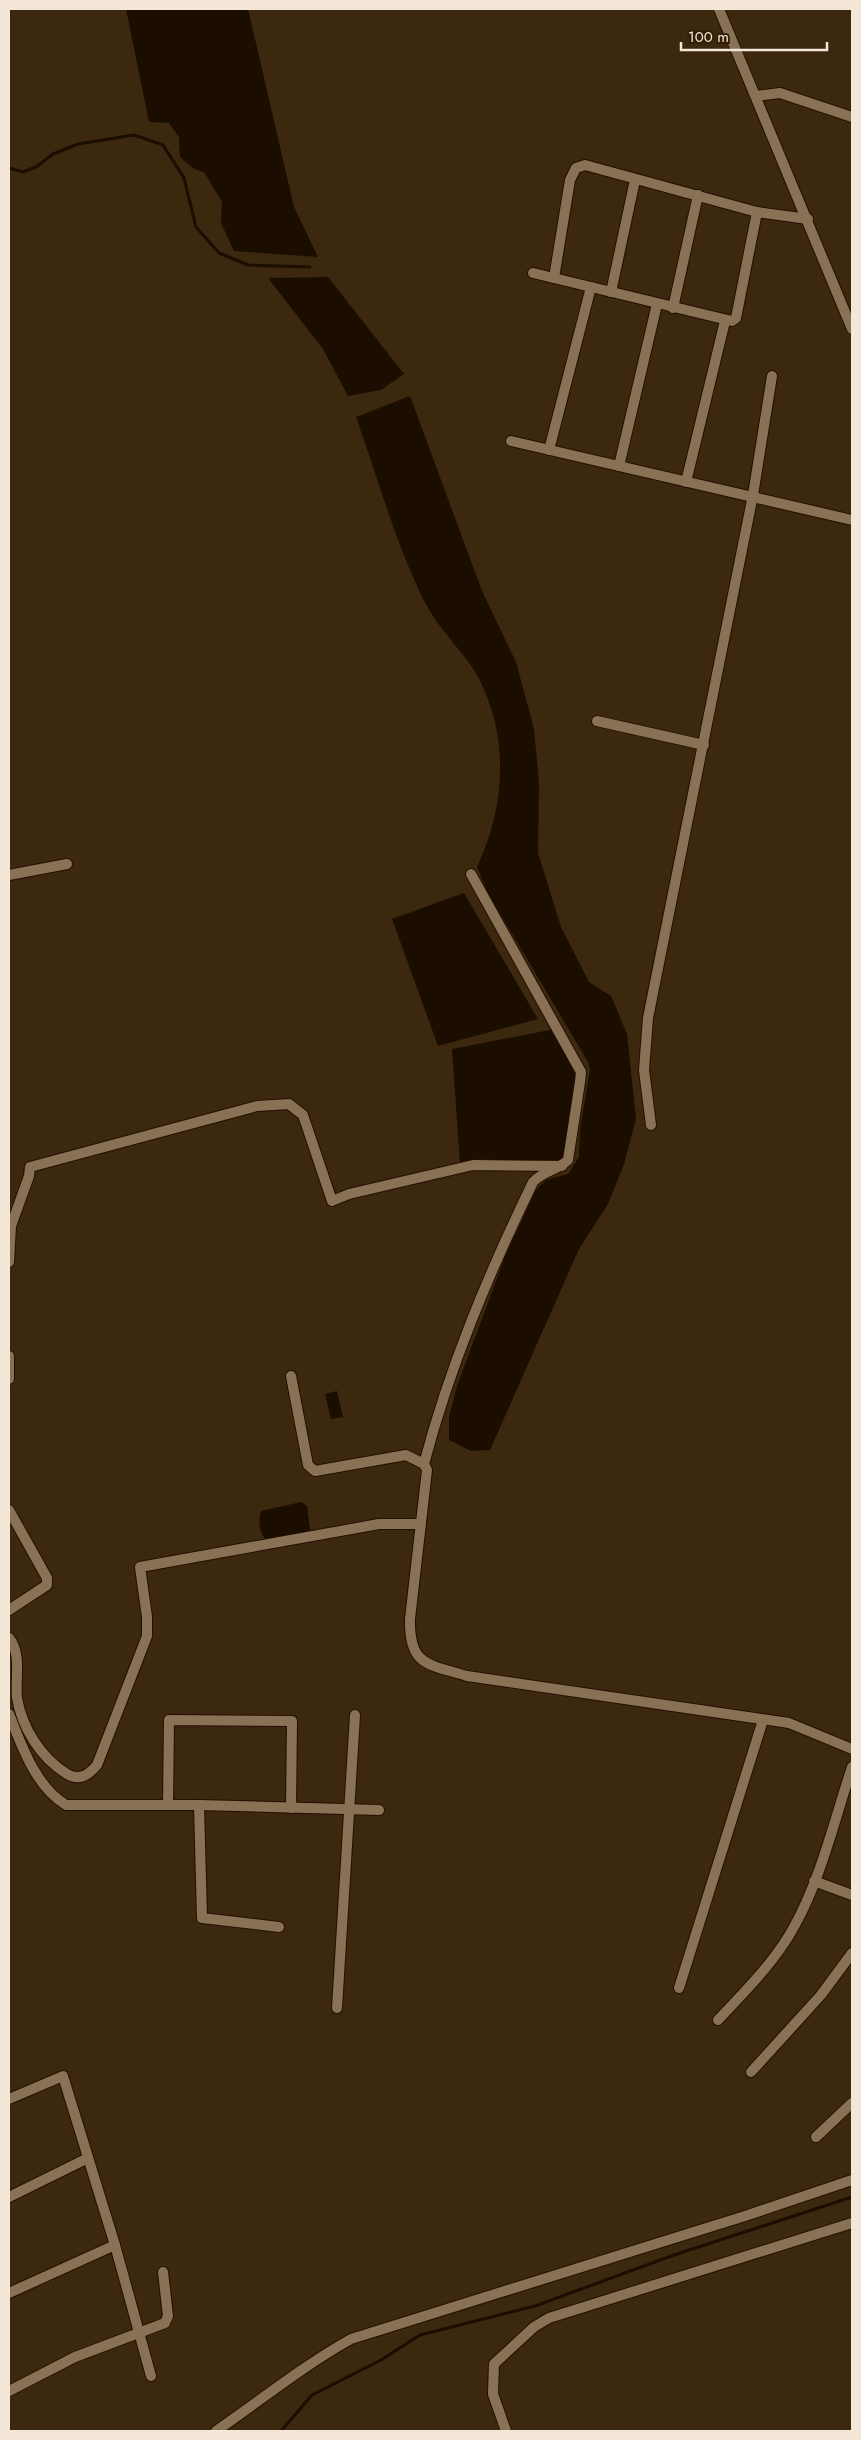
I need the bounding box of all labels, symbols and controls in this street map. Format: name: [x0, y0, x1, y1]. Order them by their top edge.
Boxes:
scale bar: [681, 20, 827, 52]
text: 100 m: [688, 26, 729, 48]

